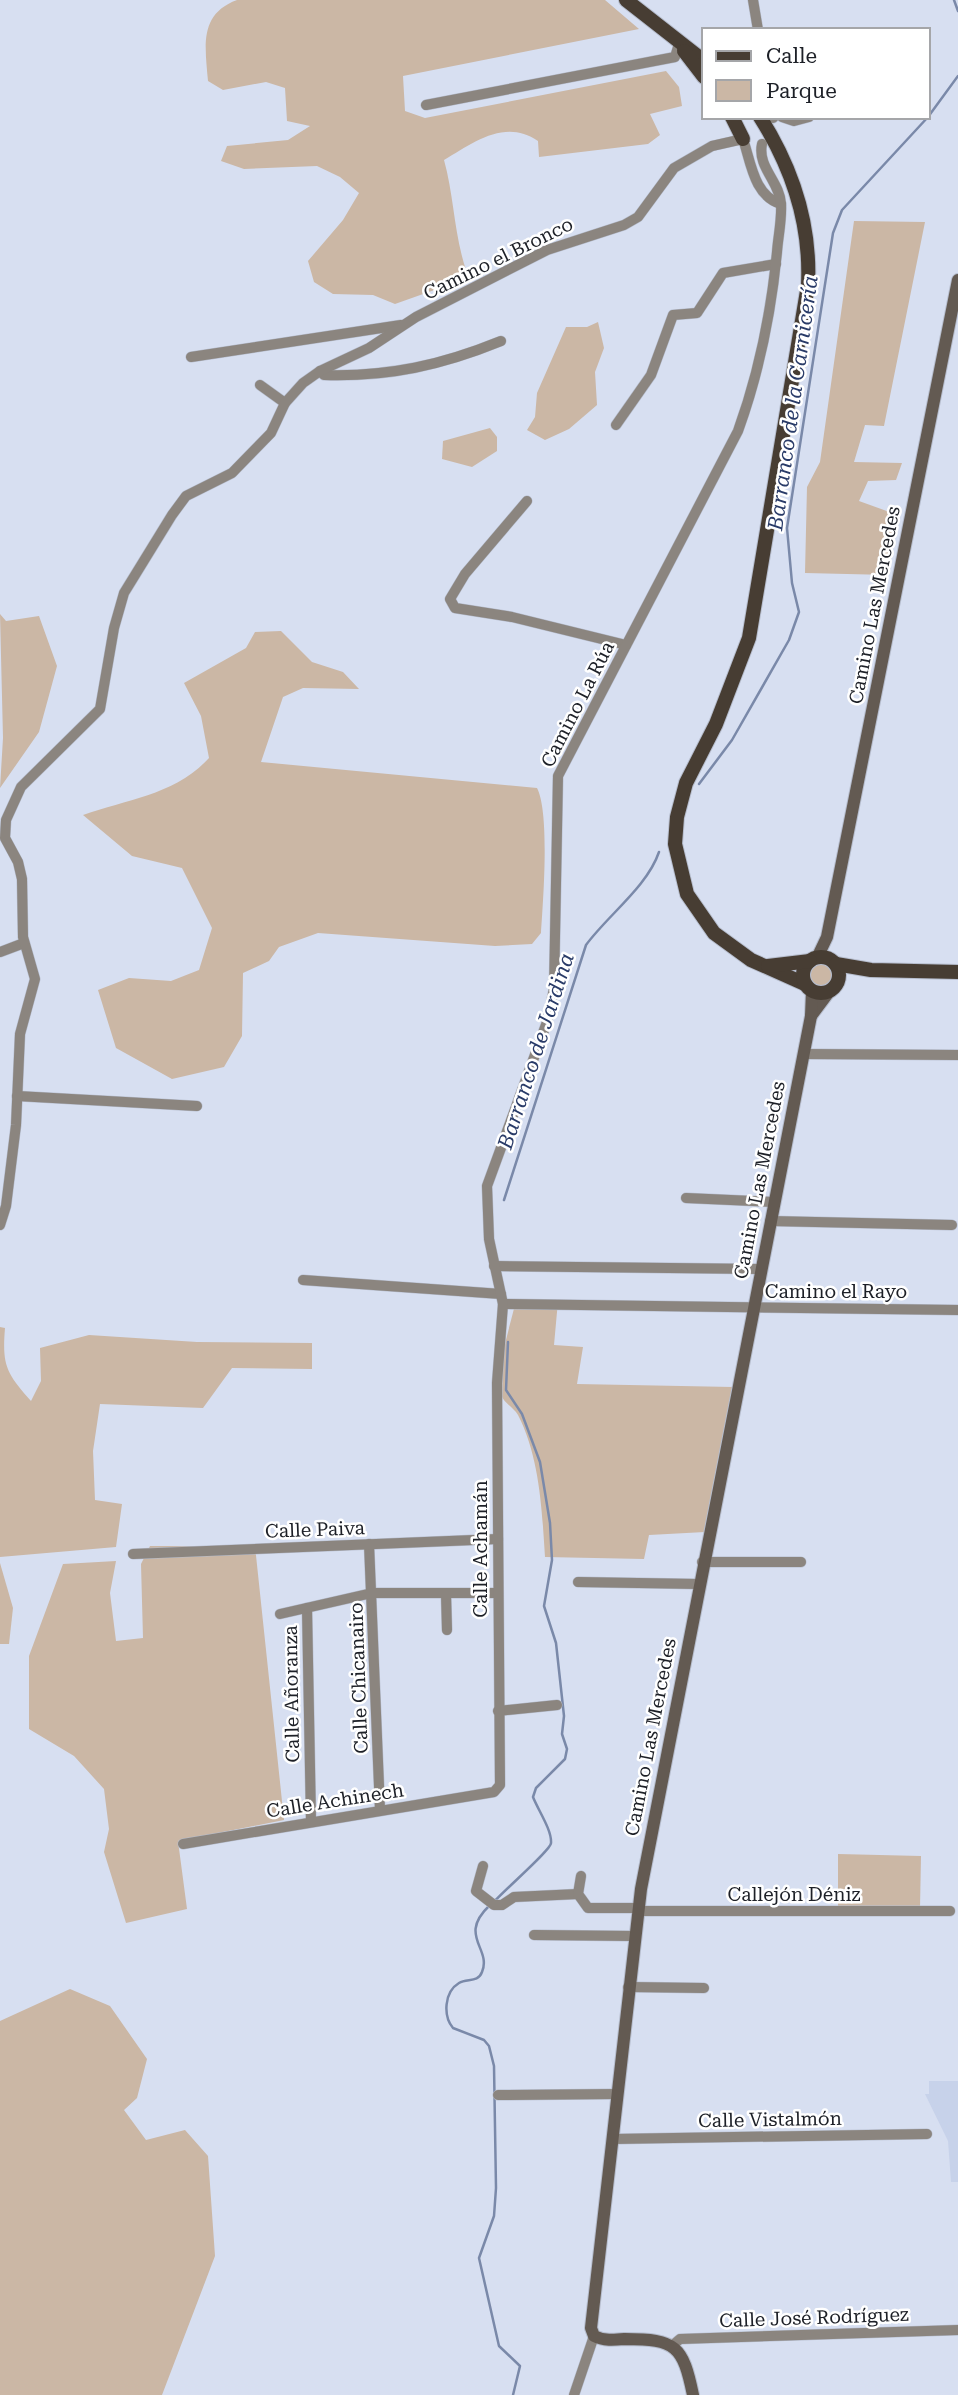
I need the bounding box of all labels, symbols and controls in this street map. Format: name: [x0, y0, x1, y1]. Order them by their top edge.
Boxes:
legend: [702, 28, 930, 119]
text: Calle: [766, 44, 817, 68]
text: Parque: [766, 79, 837, 103]
street label: Camino el Bronco: [420, 212, 577, 305]
water label: Barranco de la Carnicería: [763, 274, 823, 533]
street label: Camino Las Mercedes: [844, 504, 905, 706]
street label: Camino La Rúa: [536, 637, 619, 771]
water label: Barranco de Jardina: [493, 950, 579, 1153]
street label: Camino Las Mercedes: [729, 1079, 790, 1281]
street label: Camino el Rayo: [765, 1280, 907, 1303]
street label: Calle Achamán: [469, 1480, 492, 1618]
street label: Calle Paiva: [265, 1516, 366, 1543]
street label: Calle Chicanairo: [344, 1602, 373, 1754]
street label: Calle Añoranza: [279, 1624, 304, 1763]
street label: Camino Las Mercedes: [620, 1636, 681, 1838]
street label: Calle Achinech: [265, 1778, 405, 1823]
street label: Callejón Déniz: [728, 1883, 861, 1906]
street label: Calle Vistalmón: [698, 2107, 842, 2132]
street label: Calle José Rodríguez: [719, 2303, 909, 2332]

